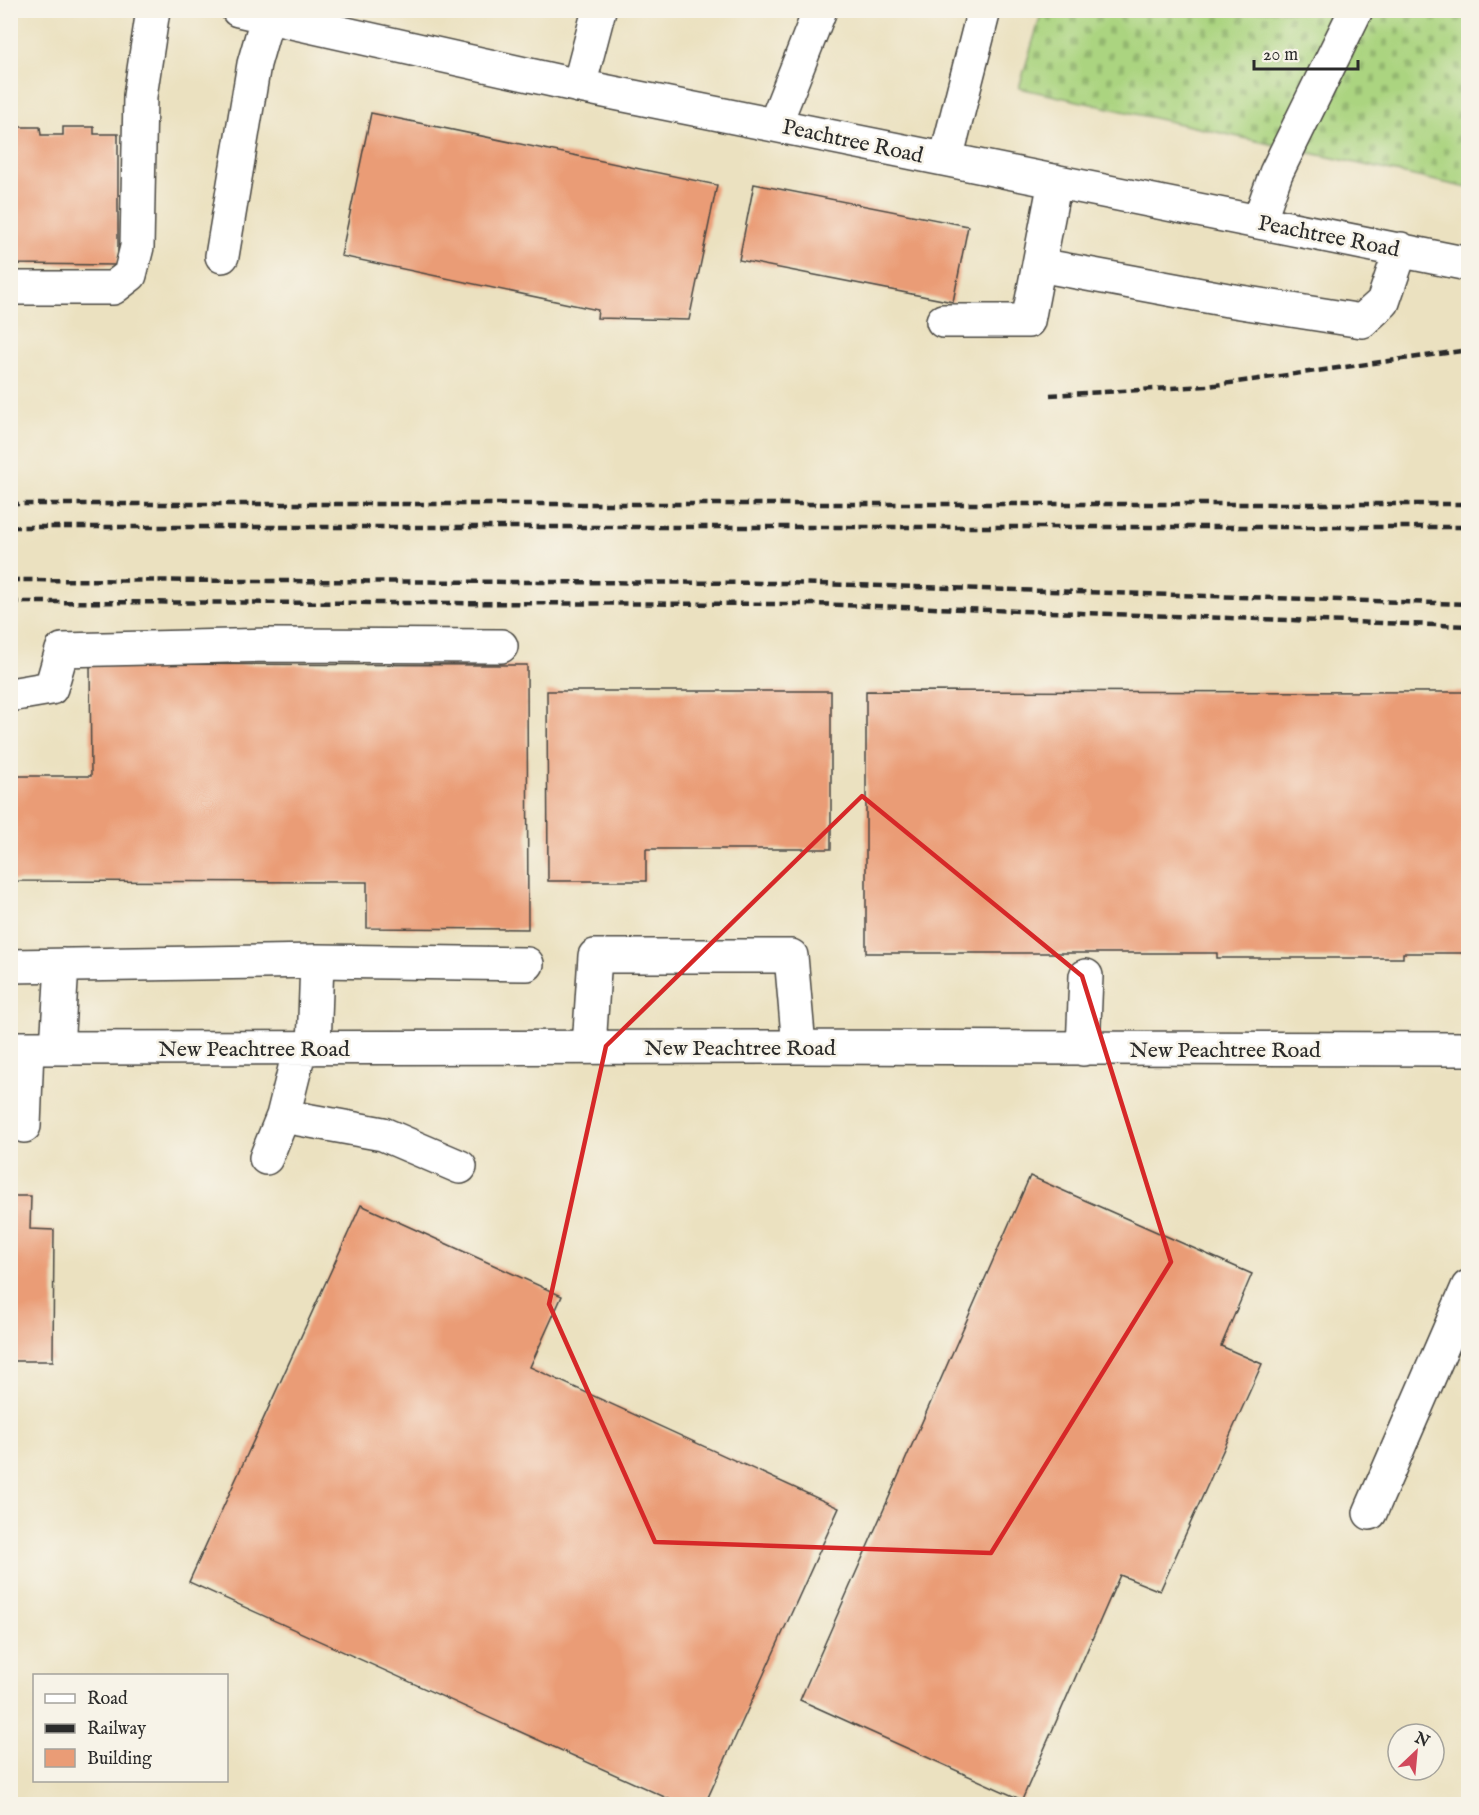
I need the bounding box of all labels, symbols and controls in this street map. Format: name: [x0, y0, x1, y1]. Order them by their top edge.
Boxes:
scale bar: [1254, 33, 1358, 71]
text: 20 m: [1263, 44, 1298, 67]
street label: Peachtree Road: [779, 113, 926, 171]
street label: Peachtree Road: [1256, 210, 1402, 264]
street label: New Peachtree Road: [644, 1035, 836, 1063]
street label: New Peachtree Road: [158, 1036, 350, 1064]
street label: New Peachtree Road: [1129, 1037, 1321, 1065]
legend: [33, 1674, 228, 1782]
text: Road: [87, 1688, 128, 1711]
text: Railway: [87, 1718, 146, 1741]
north arrow: [1386, 1722, 1446, 1782]
text: N: [1410, 1728, 1432, 1752]
text: Building: [87, 1748, 152, 1771]

